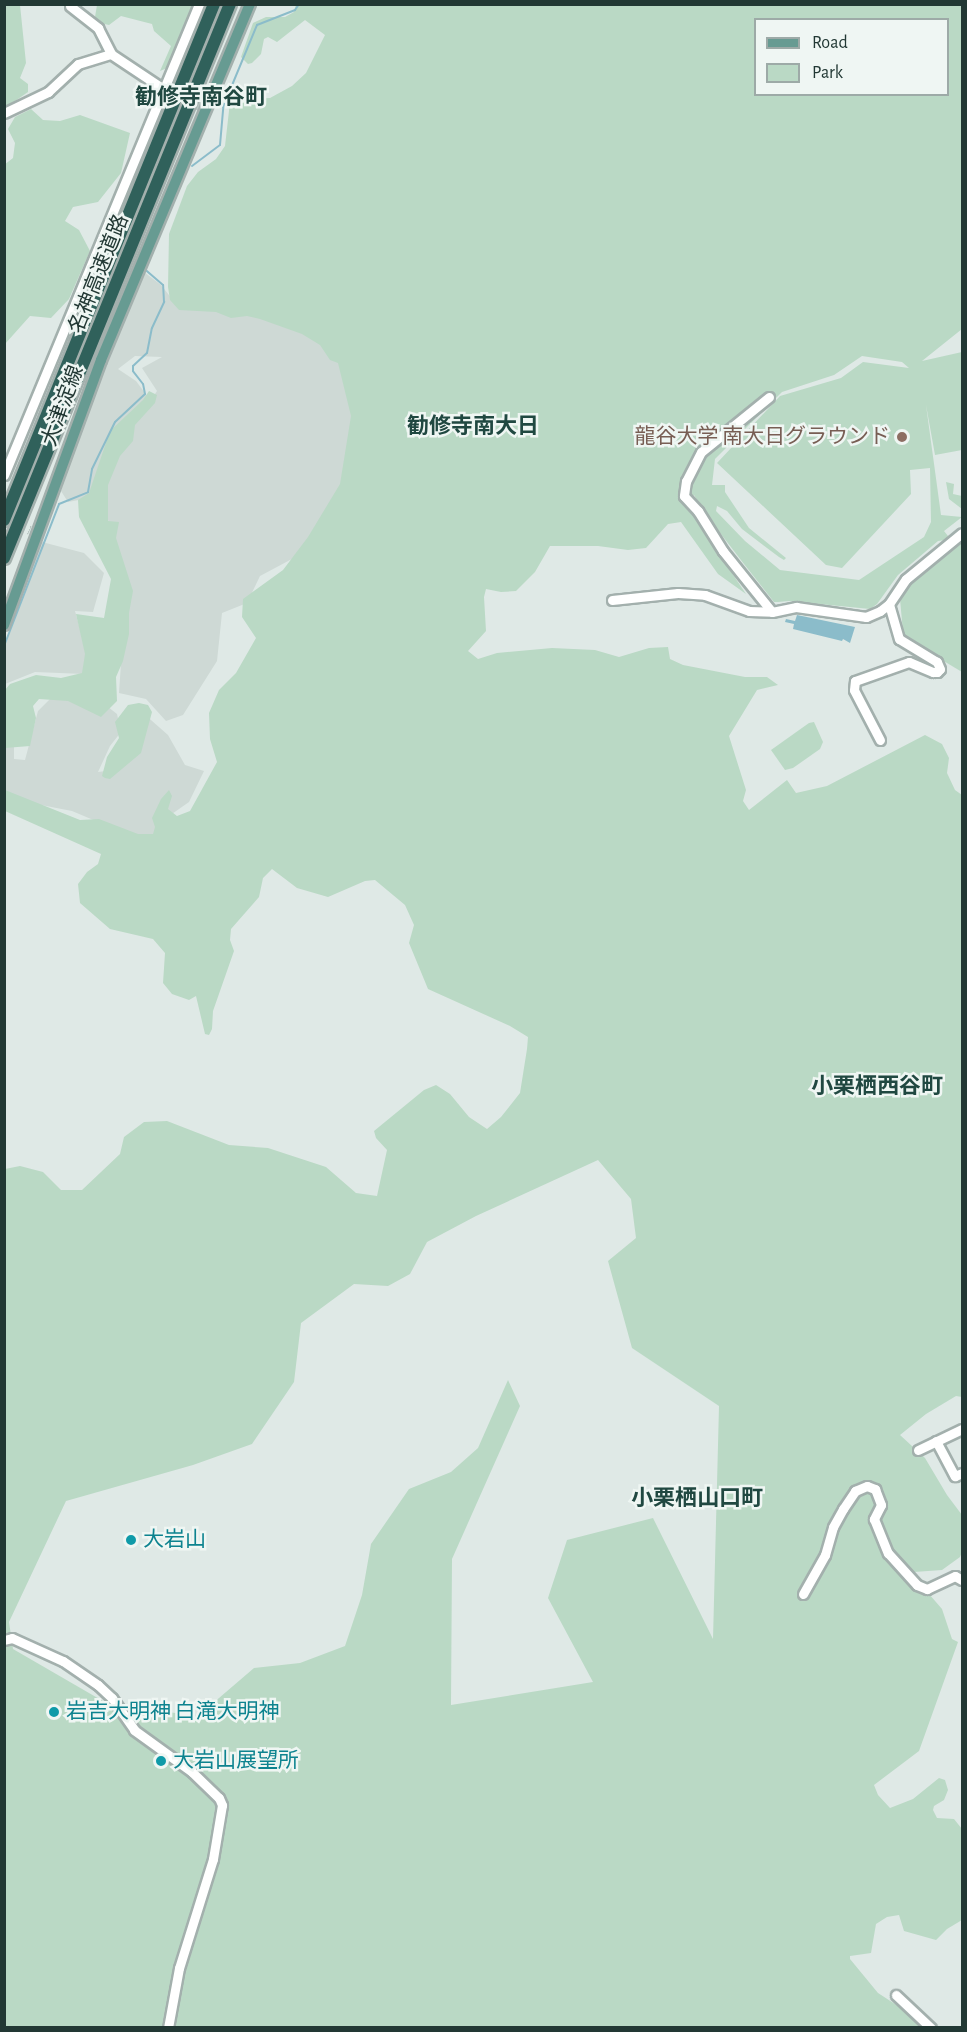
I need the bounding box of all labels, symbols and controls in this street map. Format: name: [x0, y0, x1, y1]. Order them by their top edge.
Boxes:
legend: [754, 18, 949, 96]
text: Road: [812, 34, 848, 52]
text: Park: [812, 64, 843, 82]
district label: 勧修寺南谷町: [135, 85, 267, 111]
street label: 名神高速道路: [64, 211, 134, 337]
street label: 大津淀線: [37, 362, 89, 450]
district label: 勧修寺南大日: [407, 414, 539, 440]
place label: 龍谷大学 南大日グラウンド: [635, 424, 890, 450]
marker: 龍谷大学 南大日グラウンド: [895, 430, 909, 444]
district label: 小栗栖西谷町: [811, 1074, 943, 1100]
district label: 小栗栖山口町: [631, 1486, 763, 1512]
place label: 大岩山: [143, 1527, 206, 1553]
marker: 大岩山: [124, 1533, 138, 1547]
place label: 岩吉大明神 白滝大明神: [66, 1699, 279, 1725]
marker: 岩吉大明神 白滝大明神: [47, 1705, 61, 1719]
place label: 大岩山展望所: [173, 1748, 299, 1774]
marker: 大岩山展望所: [154, 1754, 168, 1768]

